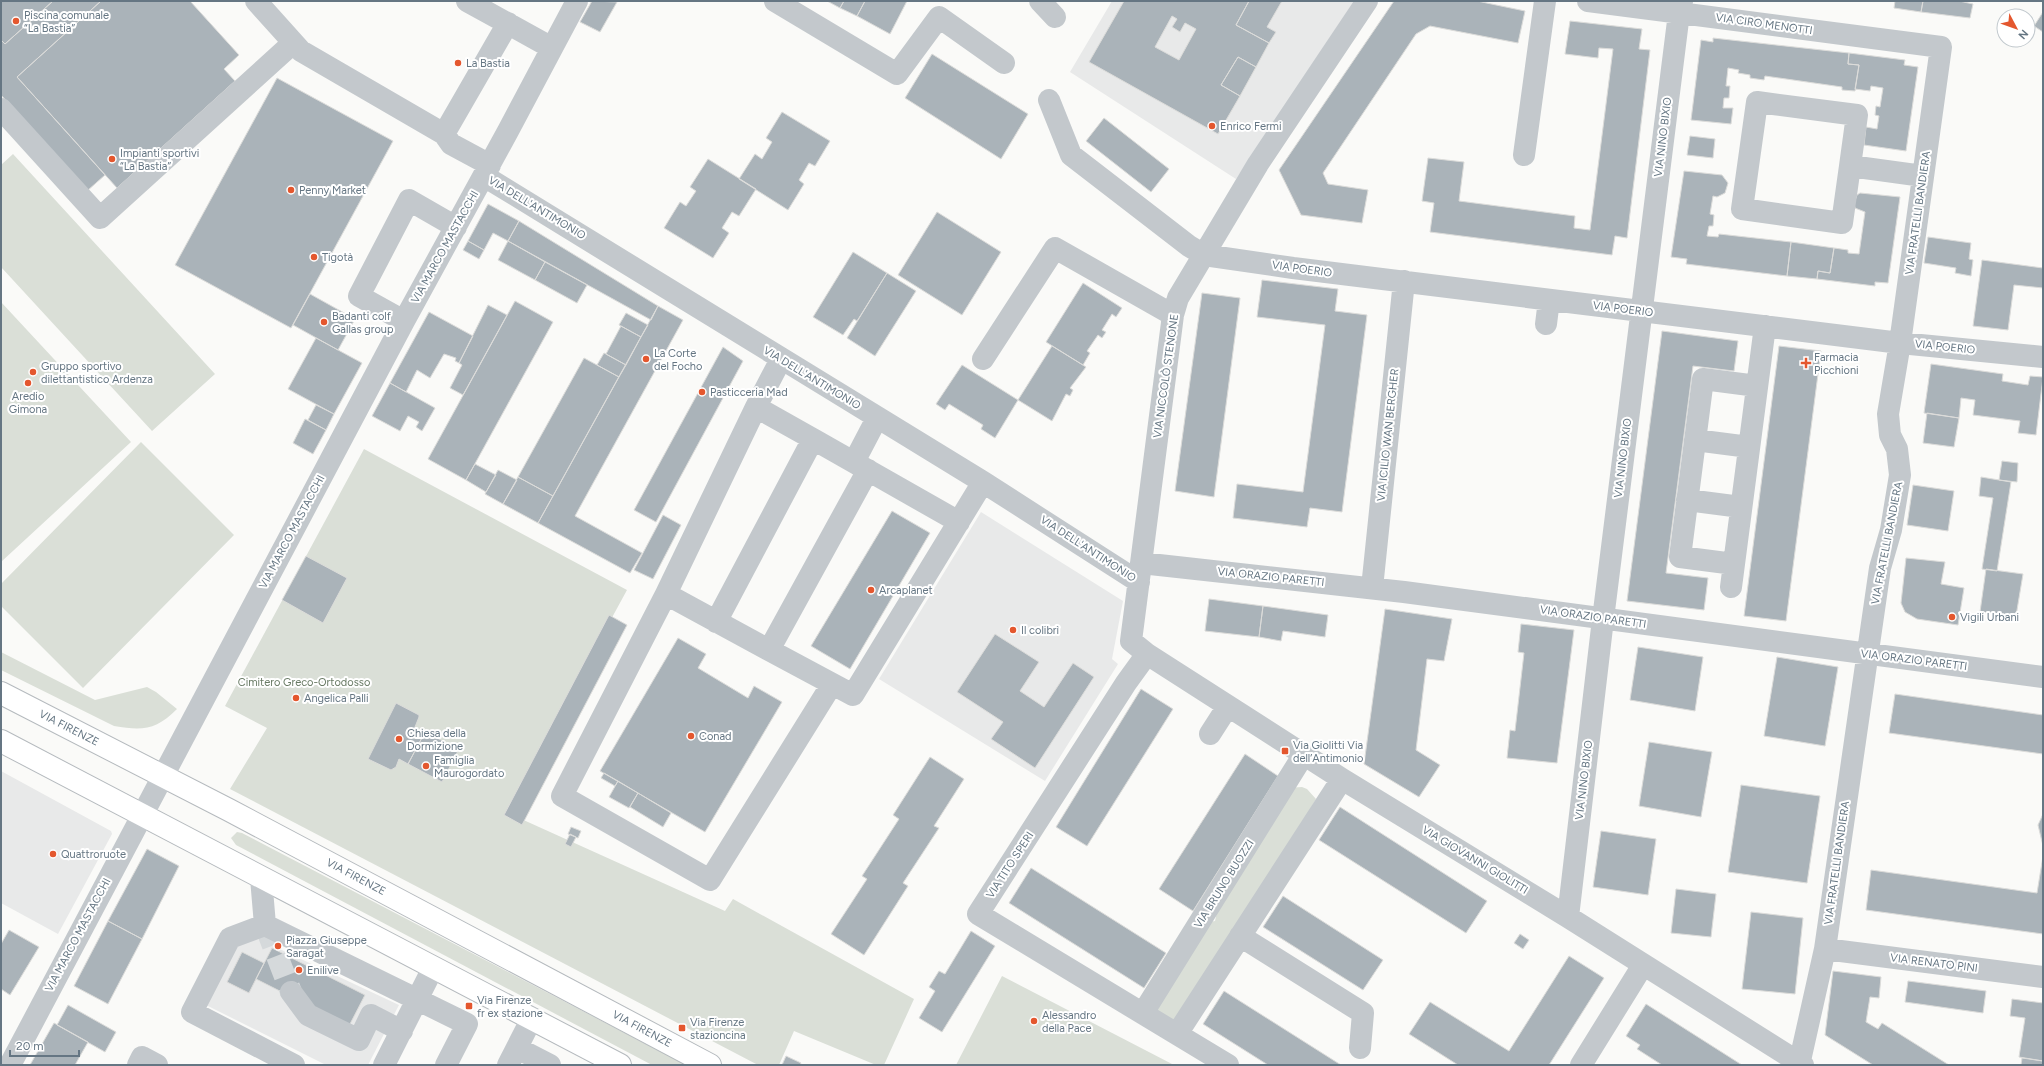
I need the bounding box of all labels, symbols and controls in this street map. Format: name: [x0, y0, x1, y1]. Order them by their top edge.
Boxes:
north arrow: [1996, 8, 2036, 48]
place label: Piscina comunale “La Bastia”: [24, 9, 109, 35]
street label: VIA CIRO MENOTTI: [1715, 11, 1813, 37]
marker: Piscina comunale “La Bastia”: [11, 16, 21, 26]
text: N: [2015, 27, 2031, 42]
place label: La Bastia: [466, 57, 510, 70]
marker: La Bastia: [453, 58, 463, 68]
street label: VIA NINO BIXIO: [1652, 96, 1674, 178]
place label: Enrico Fermi: [1220, 120, 1282, 133]
marker: Enrico Fermi: [1207, 121, 1217, 131]
place label: Impianti sportivi “La Bastia”: [120, 147, 199, 173]
street label: VIA FRATELLI BANDIERA: [1903, 150, 1933, 276]
marker: Impianti sportivi “La Bastia”: [107, 154, 117, 164]
street label: VIA DELL'ANTIMONIO: [486, 174, 588, 242]
place label: Penny Market: [299, 184, 366, 197]
marker: Penny Market: [286, 185, 296, 195]
street label: VIA MARCO MASTACCHI: [409, 188, 481, 306]
place label: Tigotà: [322, 251, 353, 264]
marker: Tigotà: [309, 252, 319, 262]
street label: VIA POERIO: [1271, 258, 1333, 280]
street label: VIA POERIO: [1592, 299, 1654, 319]
place label: Badanti colf Gallas group: [332, 310, 394, 336]
street label: VIA NICCOLÒ STENONE: [1150, 313, 1181, 439]
marker: Badanti colf Gallas group: [319, 317, 329, 327]
street label: VIA POERIO: [1914, 337, 1976, 357]
street label: VIA DELL'ANTIMONIO: [761, 344, 863, 412]
place label: La Corte del Focho: [654, 347, 702, 373]
place label: Farmacia Picchioni: [1814, 351, 1859, 377]
marker: La Corte del Focho: [641, 354, 651, 364]
marker: Farmacia Picchioni: [1801, 358, 1811, 368]
place label: Gruppo sportivo dilettantistico Ardenza: [41, 360, 153, 386]
marker: Gruppo sportivo dilettantistico Ardenza: [28, 367, 38, 377]
street label: VIA ICILIO WAN BERGHER: [1375, 368, 1401, 502]
marker: Aredio Gimona: [23, 378, 33, 388]
place label: Pasticceria Mad: [710, 386, 788, 399]
marker: Pasticceria Mad: [697, 387, 707, 397]
place label: Aredio Gimona: [9, 390, 47, 416]
street label: VIA NINO BIXIO: [1612, 417, 1634, 499]
street label: VIA MARCO MASTACCHI: [257, 473, 327, 591]
street label: VIA FRATELLI BANDIERA: [1869, 480, 1905, 605]
street label: VIA DELL'ANTIMONIO: [1038, 513, 1139, 585]
street label: VIA ORAZIO PARETTI: [1217, 565, 1325, 589]
place label: Arcaplanet: [879, 584, 933, 597]
marker: Arcaplanet: [866, 585, 876, 595]
street label: VIA ORAZIO PARETTI: [1539, 603, 1647, 631]
place label: Vigili Urbani: [1960, 611, 2019, 624]
marker: Vigili Urbani: [1947, 612, 1957, 622]
place label: Il colibrì: [1021, 624, 1060, 637]
marker: Il colibrì: [1008, 625, 1018, 635]
street label: VIA ORAZIO PARETTI: [1860, 647, 1968, 673]
park label: Cimitero Greco-Ortodosso: [238, 676, 370, 689]
place label: Angelica Palli: [304, 692, 369, 705]
marker: Angelica Palli: [291, 693, 301, 703]
street label: VIA FIRENZE: [37, 707, 101, 749]
place label: Chiesa della Dormizione: [407, 727, 466, 753]
place label: Conad: [699, 730, 732, 743]
marker: Conad: [686, 731, 696, 741]
marker: Chiesa della Dormizione: [394, 734, 404, 744]
place label: Via Giolitti Via dell’Antimonio: [1293, 739, 1363, 765]
street label: VIA NINO BIXIO: [1573, 739, 1595, 821]
marker: Via Giolitti Via dell’Antimonio: [1280, 746, 1290, 756]
place label: Famiglia Maurogordato: [434, 754, 504, 780]
marker: Famiglia Maurogordato: [421, 761, 431, 771]
street label: VIA FRATELLI BANDIERA: [1822, 800, 1852, 926]
street label: VIA GIOVANNI GIOLITTI: [1420, 823, 1530, 897]
street label: VIA TITO SPERI: [984, 829, 1036, 901]
street label: VIA BRUNO BUOZZI: [1191, 837, 1257, 931]
place label: Quattroruote: [61, 848, 126, 861]
marker: Quattroruote: [48, 849, 58, 859]
street label: VIA FIRENZE: [324, 856, 388, 898]
street label: VIA MARCO MASTACCHI: [43, 876, 113, 994]
place label: Piazza Giuseppe Saragat: [286, 934, 367, 960]
marker: Piazza Giuseppe Saragat: [273, 941, 283, 951]
street label: VIA RENATO PINI: [1889, 951, 1979, 975]
place label: Enilive: [307, 964, 339, 977]
marker: Enilive: [294, 965, 304, 975]
place label: Via Firenze fr ex stazione: [477, 994, 543, 1020]
marker: Via Firenze fr ex stazione: [464, 1001, 474, 1011]
street label: VIA FIRENZE: [610, 1008, 674, 1050]
place label: Alessandro della Pace: [1042, 1009, 1096, 1035]
place label: Via Firenze stazioncina: [690, 1016, 746, 1042]
marker: Alessandro della Pace: [1029, 1016, 1039, 1026]
marker: Via Firenze stazioncina: [677, 1023, 687, 1033]
scale bar: [10, 1032, 79, 1058]
text: 20 m: [16, 1039, 44, 1053]

